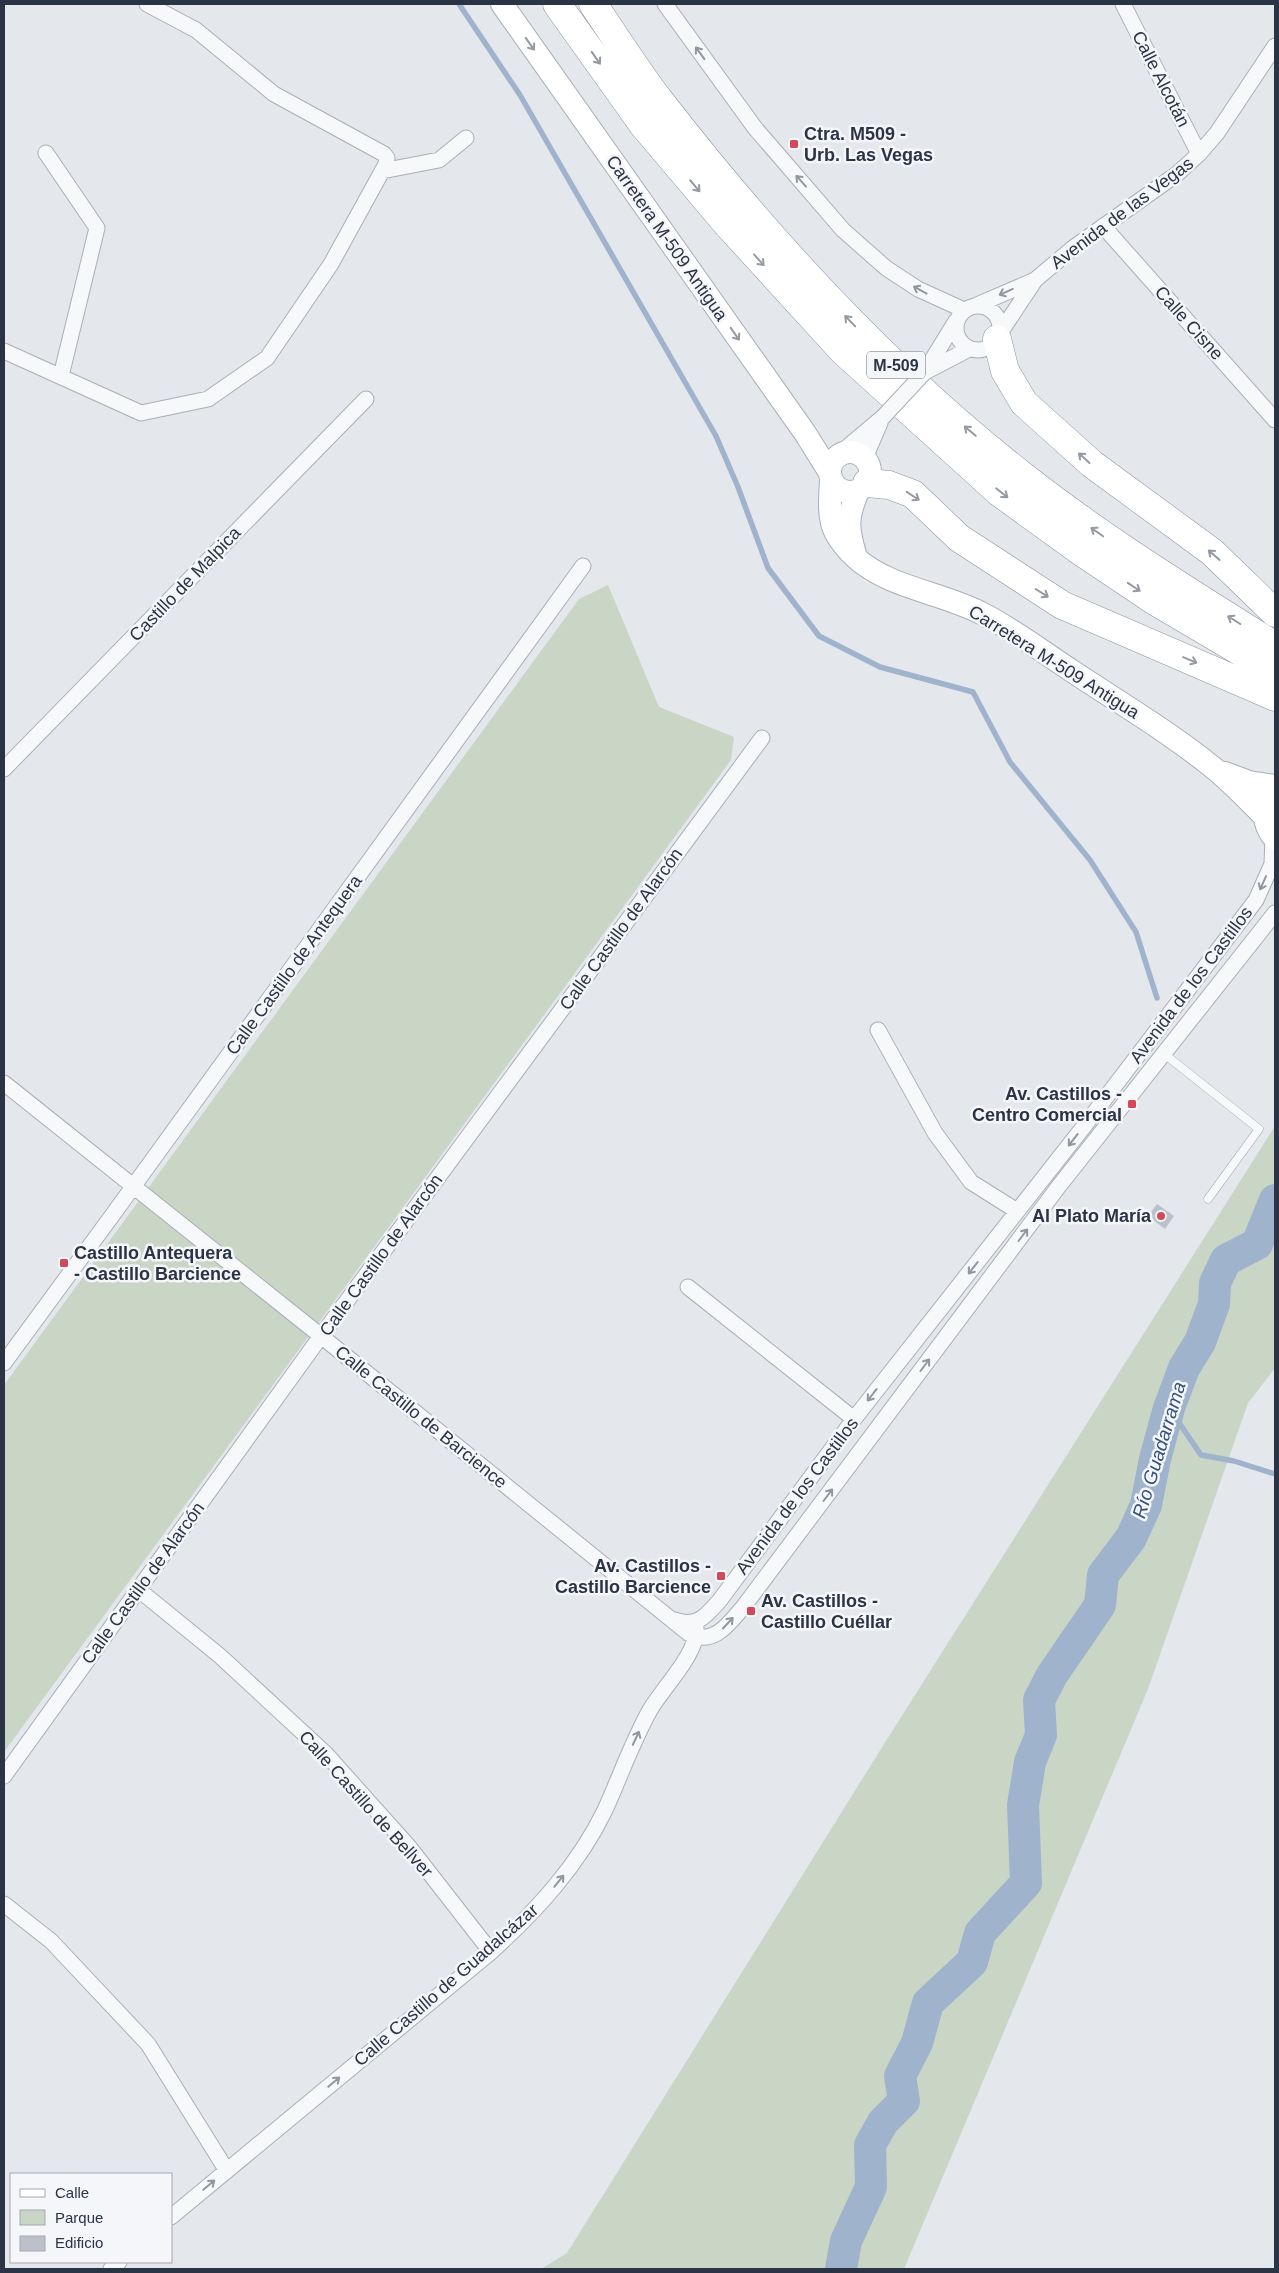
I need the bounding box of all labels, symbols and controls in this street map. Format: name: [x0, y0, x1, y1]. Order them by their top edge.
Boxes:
street label: Calle Alcotán: [1128, 28, 1194, 130]
one-way arrow: [525, 36, 535, 50]
one-way arrow: [695, 46, 705, 60]
one-way arrow: [591, 51, 601, 65]
place label: Ctra. M509 - Urb. Las Vegas: [804, 124, 933, 165]
marker: Ctra. M509 - Urb. Las Vegas: [788, 138, 800, 150]
street label: Carretera M-509 Antigua: [602, 152, 732, 325]
street label: Avenida de las Vegas: [1047, 153, 1197, 273]
one-way arrow: [795, 174, 807, 187]
one-way arrow: [689, 180, 701, 193]
one-way arrow: [753, 253, 765, 266]
street label: Calle Cisne: [1151, 282, 1227, 364]
one-way arrow: [913, 284, 928, 294]
one-way arrow: [999, 288, 1014, 298]
one-way arrow: [844, 315, 857, 327]
one-way arrow: [730, 327, 740, 341]
road number: M-509: [867, 352, 925, 378]
one-way arrow: [963, 426, 976, 437]
one-way arrow: [1078, 452, 1091, 464]
one-way arrow: [995, 488, 1008, 499]
one-way arrow: [906, 491, 920, 501]
street label: Castillo de Malpica: [125, 522, 245, 645]
one-way arrow: [1091, 527, 1105, 537]
one-way arrow: [1208, 550, 1221, 561]
one-way arrow: [1127, 583, 1141, 593]
one-way arrow: [1035, 588, 1049, 598]
street label: Carretera M-509 Antigua: [965, 601, 1144, 723]
one-way arrow: [1227, 614, 1241, 625]
one-way arrow: [1182, 655, 1197, 665]
street label: Calle Castillo de Alarcón: [556, 844, 686, 1014]
street label: Calle Castillo de Antequera: [222, 870, 366, 1059]
one-way arrow: [1258, 875, 1268, 890]
street label: Avenida de los Castillos: [1126, 903, 1256, 1067]
place label: Av. Castillos - Centro Comercial: [972, 1084, 1122, 1125]
marker: Av. Castillos - Centro Comercial: [1126, 1098, 1138, 1110]
one-way arrow: [1068, 1133, 1078, 1147]
street label: Calle Castillo de Alarcón: [316, 1170, 446, 1340]
place label: Al Plato María: [1032, 1206, 1152, 1226]
marker: Al Plato María: [1155, 1210, 1167, 1222]
one-way arrow: [1017, 1229, 1028, 1242]
place label: Castillo Antequera - Castillo Barcience: [74, 1243, 241, 1284]
marker: Castillo Antequera - Castillo Barcience: [58, 1257, 70, 1269]
one-way arrow: [967, 1261, 978, 1274]
street label: Calle Castillo de Barcience: [331, 1342, 511, 1492]
one-way arrow: [920, 1359, 931, 1372]
water label: Río Guadarrama: [1128, 1379, 1190, 1521]
one-way arrow: [867, 1388, 878, 1401]
street label: Avenida de los Castillos: [732, 1414, 862, 1578]
one-way arrow: [823, 1488, 833, 1502]
street label: Calle Castillo de Alarcón: [78, 1498, 208, 1668]
place label: Av. Castillos - Castillo Barcience: [555, 1556, 711, 1597]
marker: Av. Castillos - Castillo Barcience: [715, 1570, 727, 1582]
place label: Av. Castillos - Castillo Cuéllar: [761, 1591, 892, 1632]
marker: Av. Castillos - Castillo Cuéllar: [745, 1605, 757, 1617]
one-way arrow: [722, 1617, 734, 1630]
street label: Calle Castillo de Bellver: [295, 1727, 437, 1881]
one-way arrow: [632, 1731, 641, 1746]
one-way arrow: [554, 1875, 565, 1888]
street label: Calle Castillo de Guadalcázar: [350, 1900, 542, 2070]
one-way arrow: [327, 2076, 340, 2087]
legend: [10, 2173, 172, 2263]
one-way arrow: [202, 2180, 215, 2191]
text: Calle: [55, 2184, 89, 2201]
text: Parque: [55, 2209, 103, 2226]
text: Edificio: [55, 2234, 103, 2251]

